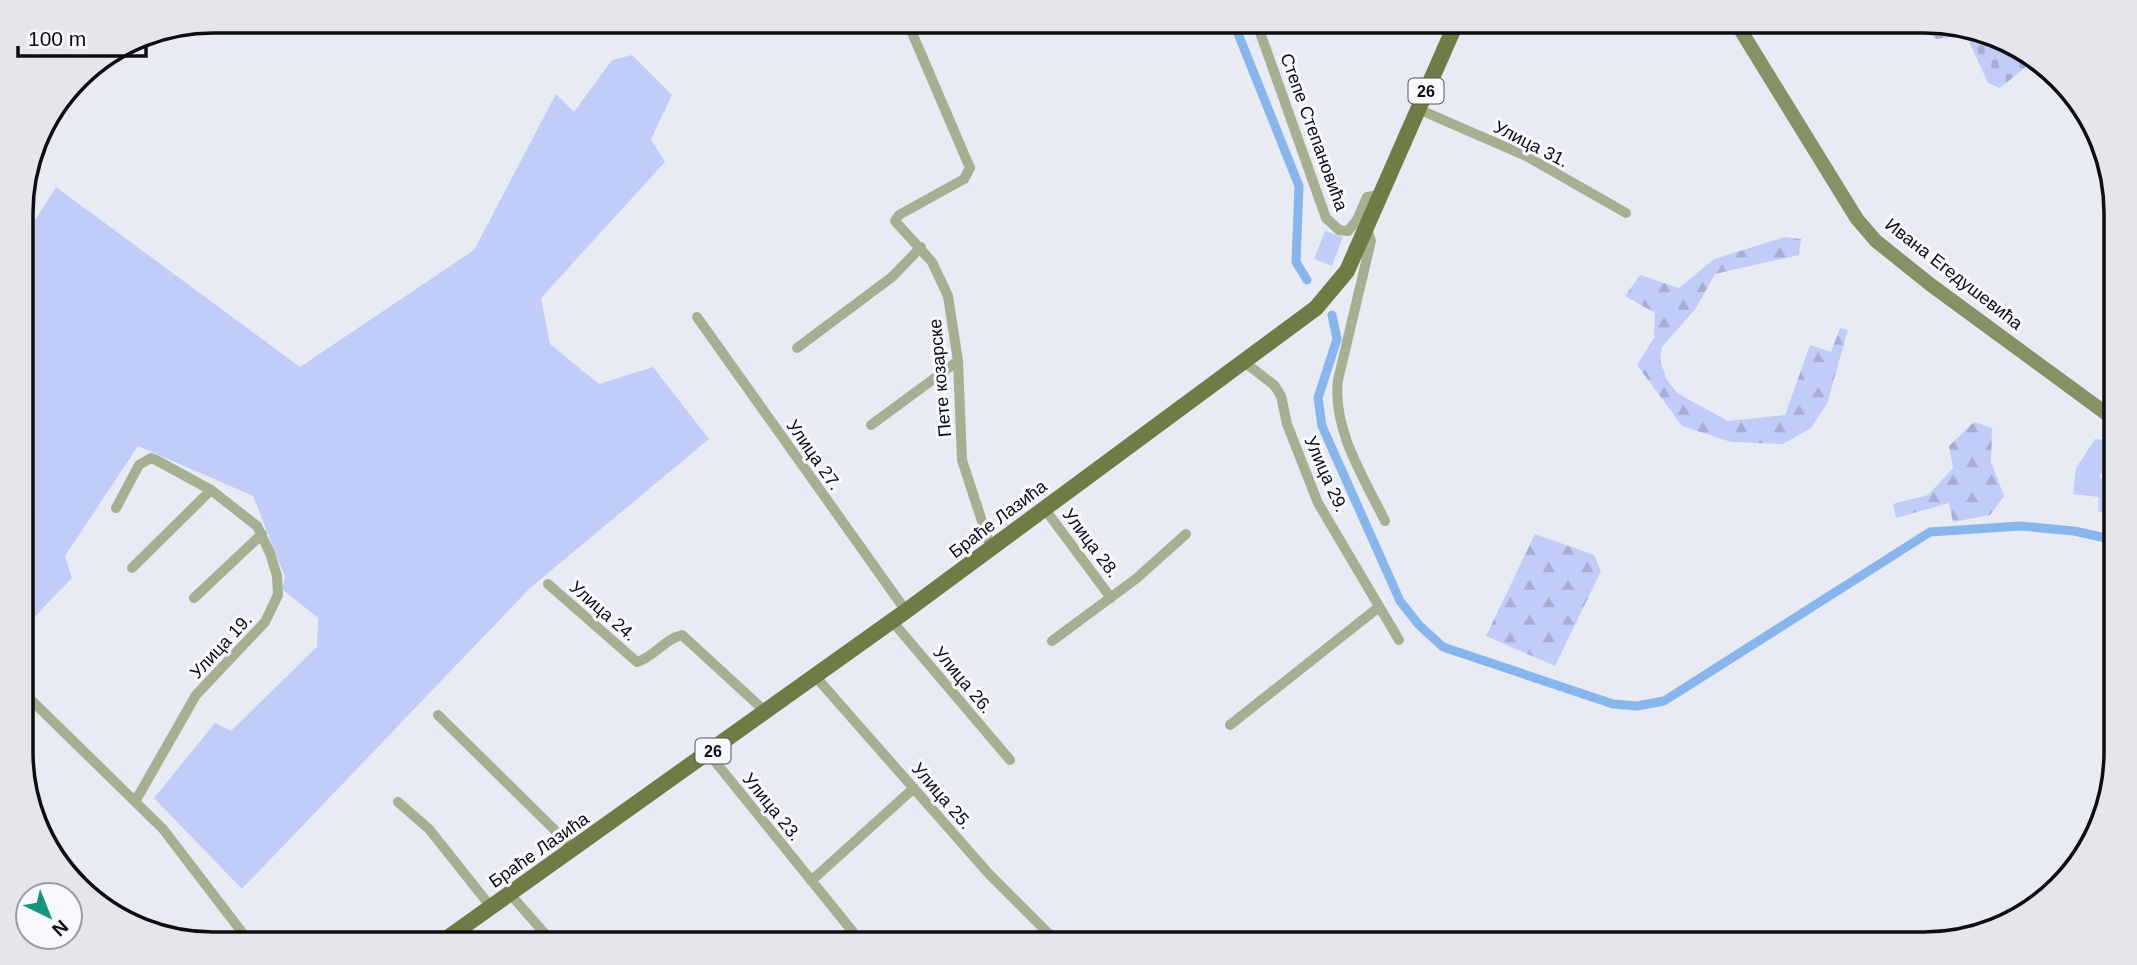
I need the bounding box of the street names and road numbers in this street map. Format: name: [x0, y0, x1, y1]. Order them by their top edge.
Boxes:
street label: Степе Степановића: [1276, 50, 1352, 214]
road number: 26: [1408, 78, 1444, 104]
street label: Улица 31.: [1490, 117, 1572, 171]
street label: Ивана Егедушевића: [1881, 214, 2027, 334]
street label: Пете козарске: [925, 318, 955, 438]
street label: Улица 27.: [783, 416, 845, 494]
street label: Улица 29.: [1300, 433, 1352, 515]
street label: Браће Лазића: [945, 475, 1051, 562]
street label: Улица 28.: [1059, 505, 1123, 581]
street label: Улица 24.: [566, 577, 640, 645]
street label: Улица 19.: [186, 610, 256, 682]
street label: Улица 26.: [929, 642, 997, 718]
road number: 26: [696, 738, 730, 764]
street label: Улица 25.: [908, 759, 976, 833]
street label: Улица 23.: [739, 769, 805, 845]
street label: Браће Лазића: [485, 808, 593, 892]

